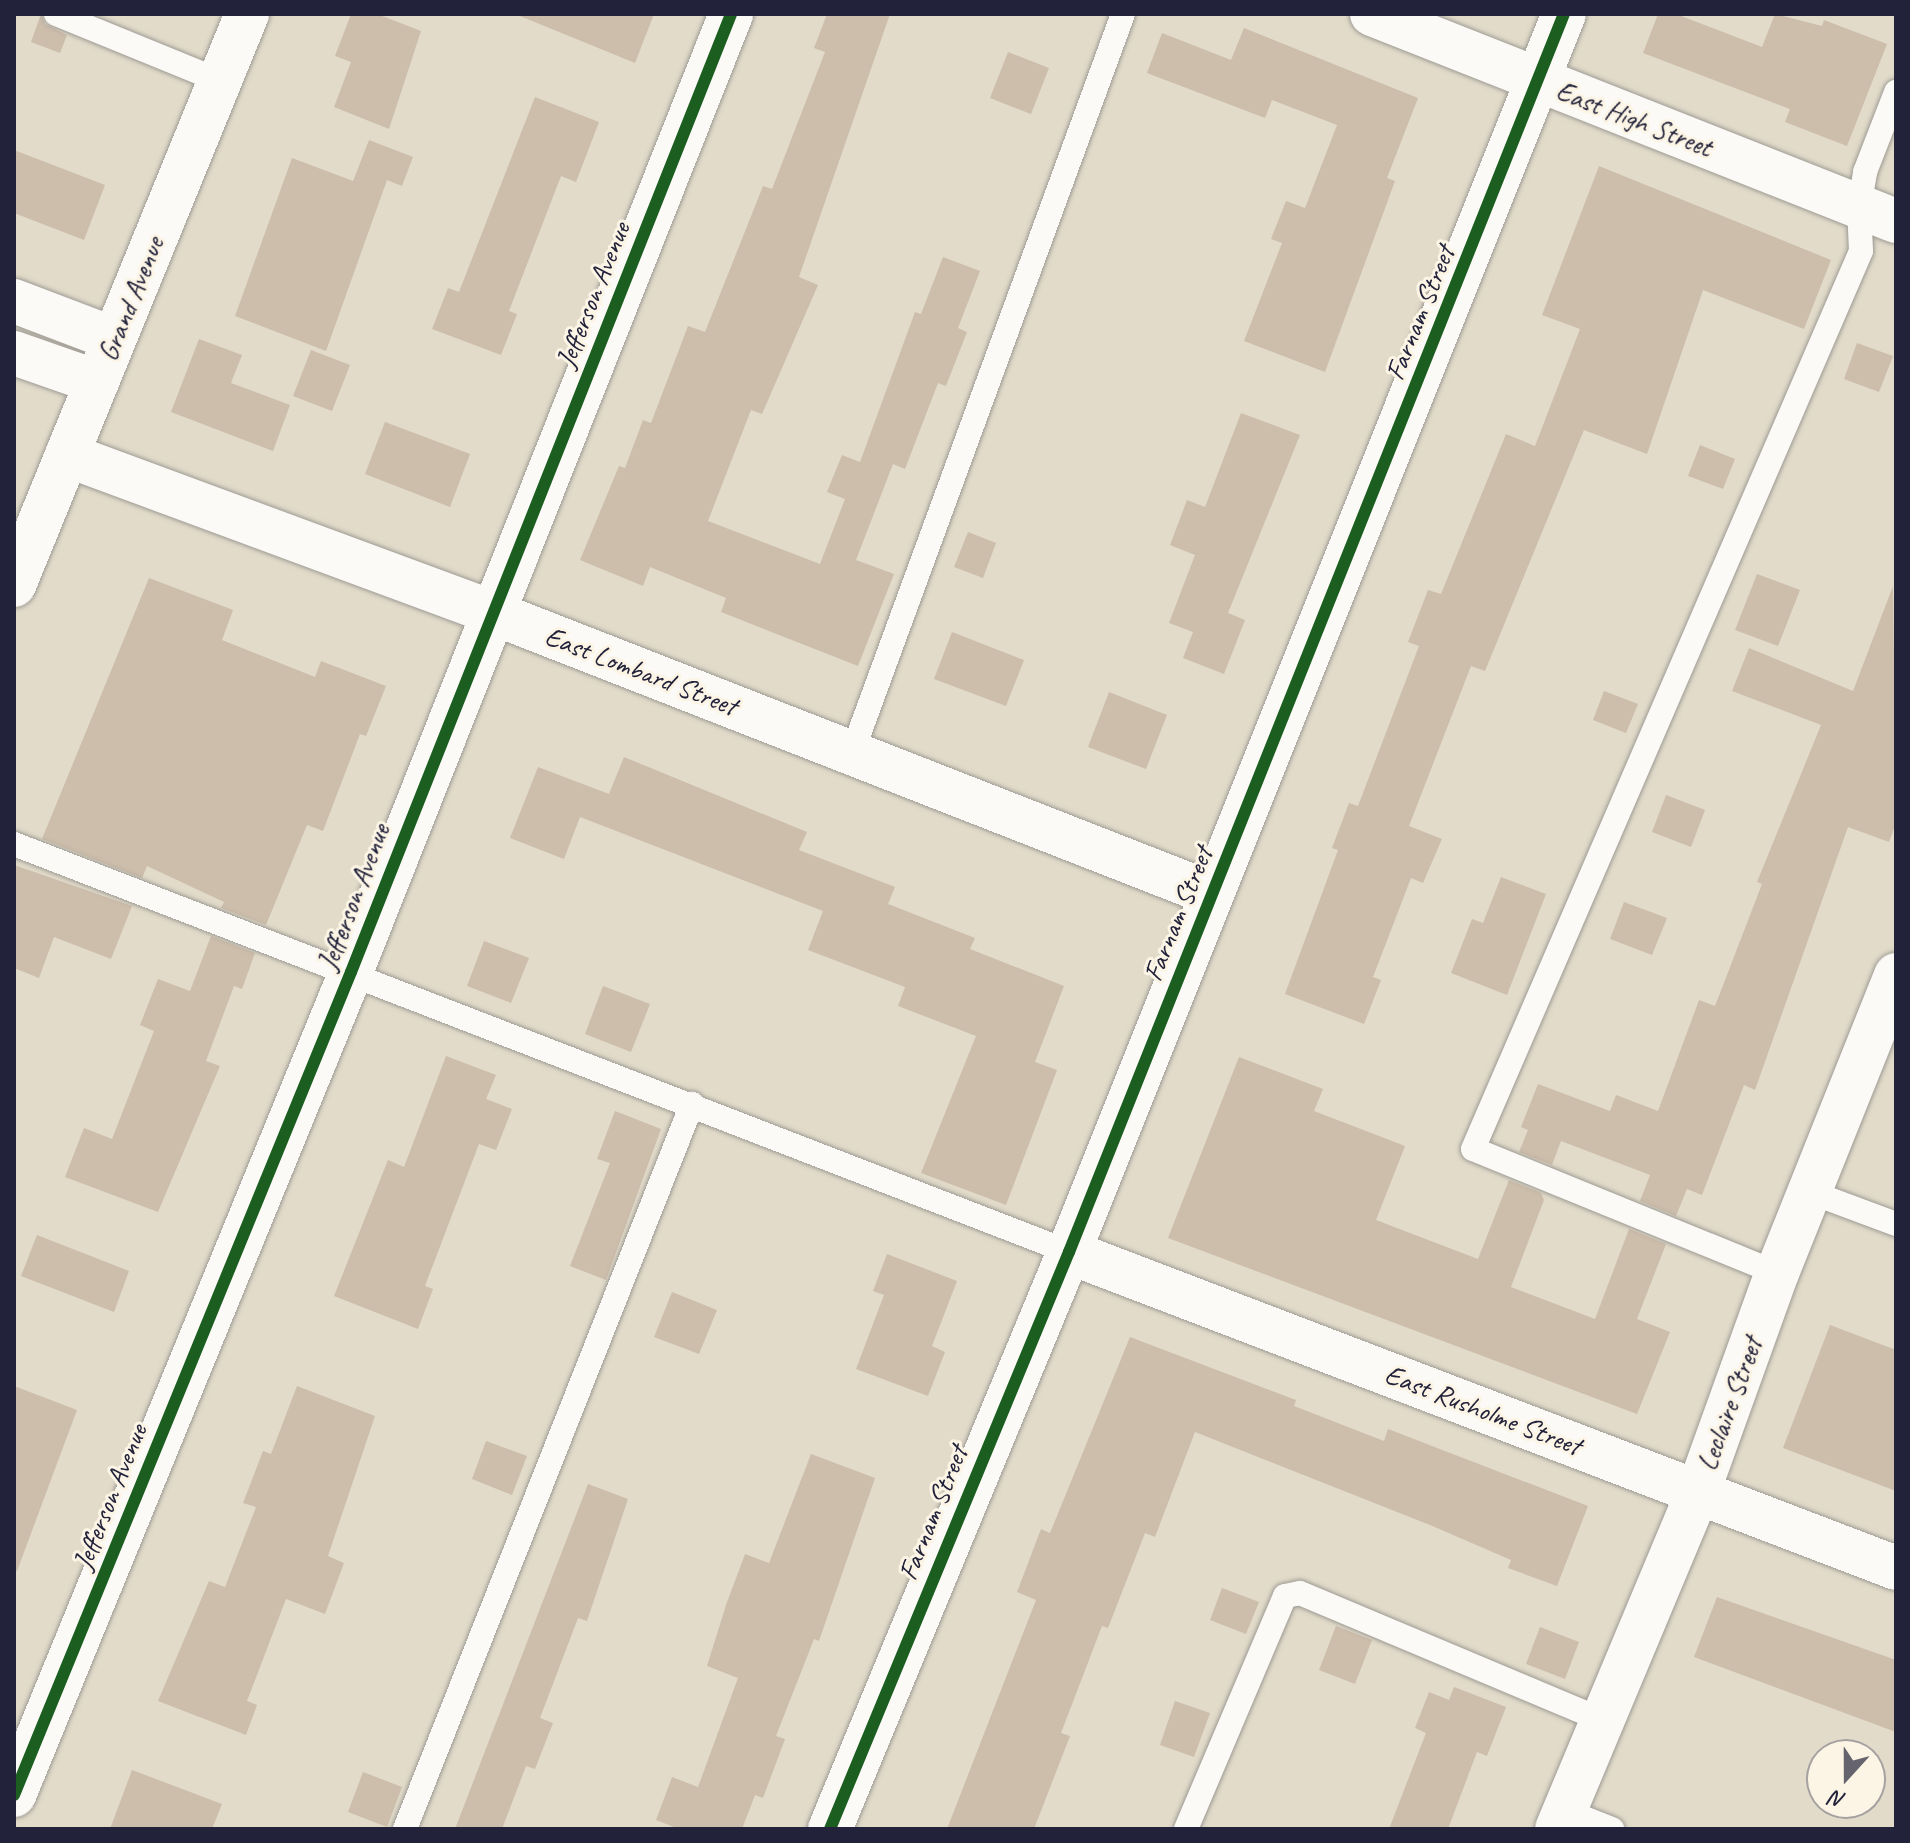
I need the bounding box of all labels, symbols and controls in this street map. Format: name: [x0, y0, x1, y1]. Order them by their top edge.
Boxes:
street label: East High Street: [1551, 74, 1717, 164]
street label: Jefferson Avenue: [549, 217, 637, 373]
street label: Grand Avenue: [91, 232, 171, 366]
street label: Farnam Street: [1378, 241, 1462, 385]
street label: East Lombard Street: [541, 619, 741, 723]
street label: Jefferson Avenue: [311, 819, 397, 975]
street label: Farnam Street: [1136, 842, 1220, 986]
street label: Leclaire Street: [1690, 1333, 1770, 1475]
street label: East Rusholme Street: [1381, 1357, 1585, 1463]
street label: Jefferson Avenue: [66, 1419, 154, 1575]
street label: Farnam Street: [891, 1441, 975, 1585]
north arrow: [1806, 1739, 1886, 1819]
text: N: [1827, 1784, 1849, 1815]

